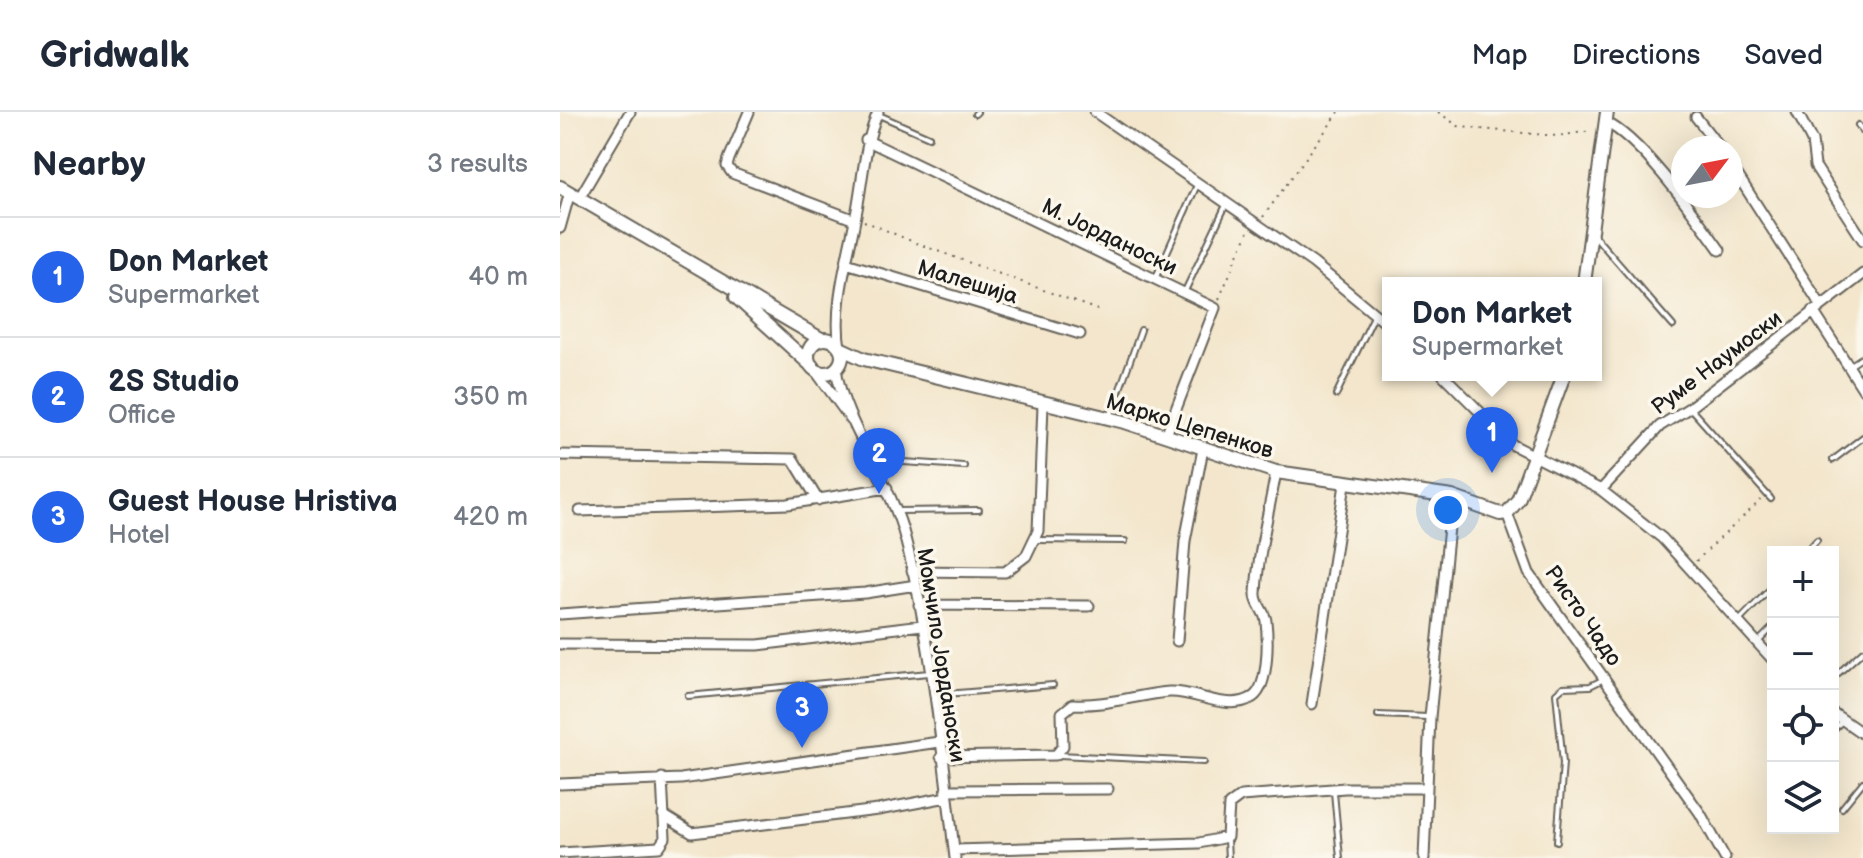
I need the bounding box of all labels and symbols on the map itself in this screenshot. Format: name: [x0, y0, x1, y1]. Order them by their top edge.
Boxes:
north arrow: [1671, 136, 1743, 208]
street label: М. Јорданоски: [1037, 193, 1181, 282]
street label: Малешија: [914, 254, 1021, 310]
street label: Руме Наумоски: [1646, 305, 1788, 421]
street label: Марко Цепенков: [1103, 388, 1277, 465]
pin: 1: [1466, 407, 1518, 473]
pin: 2: [853, 428, 905, 494]
your location: [1428, 490, 1468, 530]
street label: Момчило Јорданоски: [910, 546, 971, 764]
street label: Ристо Чадо: [1538, 560, 1627, 671]
pin: 3: [776, 682, 828, 748]

